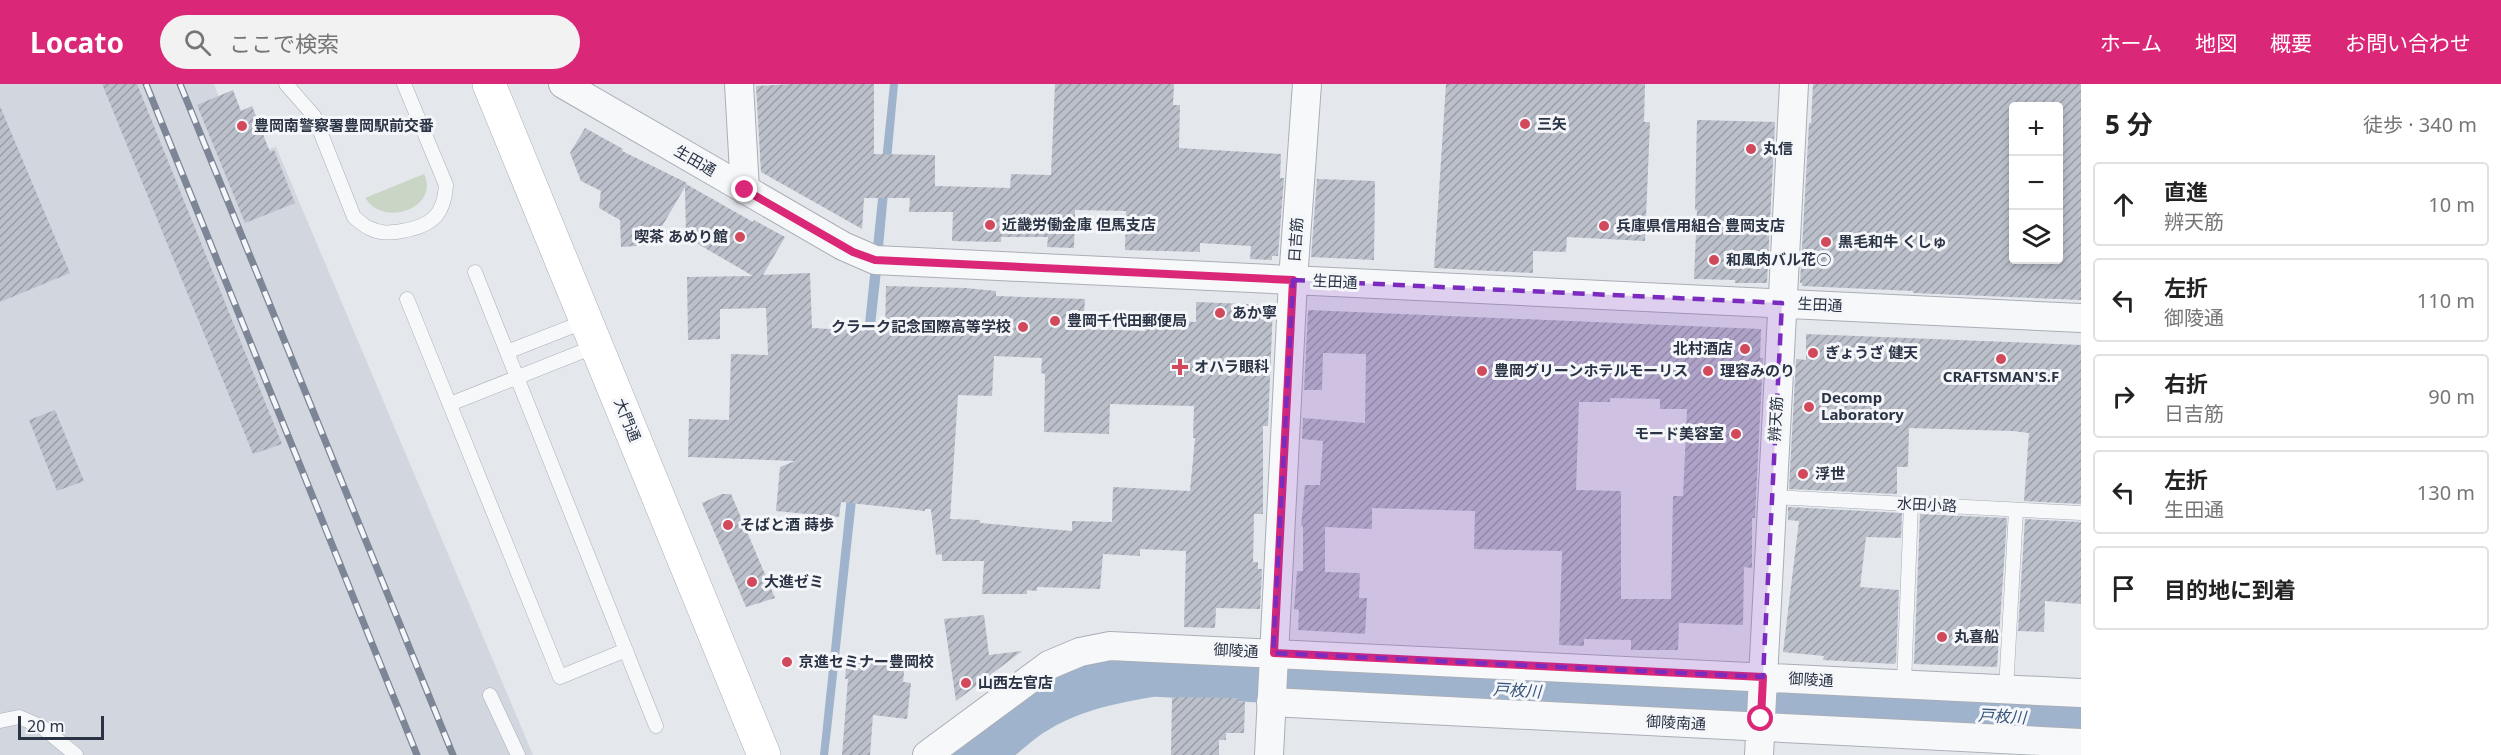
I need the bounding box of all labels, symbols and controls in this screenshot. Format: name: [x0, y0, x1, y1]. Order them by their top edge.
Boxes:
search box: [160, 15, 580, 69]
text: Locato: [30, 23, 124, 61]
icon: search: [181, 26, 214, 59]
text: ここで検索: [229, 28, 339, 58]
text: ホーム: [2100, 29, 2162, 57]
text: 地図: [2195, 29, 2237, 57]
text: 概要: [2270, 29, 2312, 57]
text: お問い合わせ: [2345, 29, 2471, 57]
map controls: [2009, 102, 2063, 264]
button: +: [2009, 102, 2063, 156]
text: 5 分: [2105, 106, 2153, 142]
text: 徒歩 · 340 m: [2363, 111, 2477, 138]
place label: 三矢: [1537, 113, 1567, 133]
place label: 豊岡南警察署豊岡駅前交番: [254, 115, 434, 135]
marker: 三矢: [1518, 117, 1532, 131]
marker: 豊岡南警察署豊岡駅前交番: [235, 119, 249, 133]
place label: 丸信: [1763, 138, 1793, 158]
street label: 生田通: [671, 140, 720, 180]
marker: 丸信: [1744, 142, 1758, 156]
button: −: [2009, 156, 2063, 210]
route end: [731, 176, 757, 202]
text: 直進: [2164, 176, 2208, 206]
icon: ahead: [2107, 188, 2140, 221]
text: 10 m: [2428, 191, 2475, 218]
text: 辨天筋: [2164, 208, 2224, 235]
button: layers: [2009, 210, 2063, 264]
place label: 近畿労働金庫 但馬支店: [1002, 214, 1156, 234]
place label: 兵庫県信用組合 豊岡支店: [1616, 215, 1785, 235]
street label: 日吉筋: [1283, 217, 1307, 263]
marker: 近畿労働金庫 但馬支店: [983, 218, 997, 232]
marker: 兵庫県信用組合 豊岡支店: [1597, 219, 1611, 233]
place label: 喫茶 あめり館: [634, 226, 728, 246]
marker: 喫茶 あめり館: [733, 230, 747, 244]
place label: 黒毛和牛 くしゅ: [1838, 231, 1947, 251]
marker: 黒毛和牛 くしゅ: [1819, 235, 1833, 249]
place label: 和風肉バル花○: [1726, 249, 1831, 269]
marker: 和風肉バル花○: [1707, 253, 1721, 267]
street label: 生田通: [1312, 270, 1358, 292]
text: 左折: [2164, 272, 2208, 302]
icon: left: [2107, 284, 2140, 317]
text: 110 m: [2417, 287, 2475, 314]
street label: 生田通: [1797, 293, 1843, 315]
place label: あか寧: [1232, 302, 1277, 322]
text: 御陵通: [2164, 304, 2224, 331]
marker: あか寧: [1213, 306, 1227, 320]
place label: 豊岡千代田郵便局: [1067, 310, 1187, 330]
marker: 豊岡千代田郵便局: [1048, 314, 1062, 328]
place label: クラーク記念国際高等学校: [831, 316, 1011, 336]
marker: クラーク記念国際高等学校: [1016, 320, 1030, 334]
place label: 北村酒店: [1673, 338, 1733, 358]
marker: 北村酒店: [1738, 342, 1752, 356]
place label: ぎょうざ 健天: [1825, 342, 1918, 362]
marker: ぎょうざ 健天: [1806, 346, 1820, 360]
marker: CRAFTSMAN'S.F: [1994, 352, 2008, 366]
place label: オハラ眼科: [1194, 356, 1269, 376]
marker: オハラ眼科: [1171, 358, 1189, 376]
place label: 豊岡グリーンホテルモーリス: [1494, 360, 1688, 380]
place label: 理容みのり: [1720, 360, 1795, 380]
marker: 豊岡グリーンホテルモーリス: [1475, 364, 1489, 378]
marker: 理容みのり: [1701, 364, 1715, 378]
place label: CRAFTSMAN'S.F: [1943, 366, 2059, 386]
text: 右折: [2164, 368, 2208, 398]
icon: right: [2107, 380, 2140, 413]
text: 90 m: [2428, 383, 2475, 410]
place label: Decomp Laboratory: [1821, 387, 1904, 424]
street label: 大門通: [610, 395, 646, 444]
street label: 辨天筋: [1764, 396, 1786, 442]
marker: Decomp Laboratory: [1802, 400, 1816, 414]
text: 日吉筋: [2164, 400, 2224, 427]
place label: モード美容室: [1634, 423, 1724, 443]
marker: モード美容室: [1729, 427, 1743, 441]
place label: 浮世: [1815, 463, 1845, 483]
text: 左折: [2164, 464, 2208, 494]
marker: 浮世: [1796, 467, 1810, 481]
icon: left: [2107, 476, 2140, 509]
text: 130 m: [2417, 479, 2475, 506]
street label: 水田小路: [1897, 492, 1958, 516]
text: 生田通: [2164, 496, 2224, 523]
place label: そばと酒 蒔歩: [740, 514, 834, 534]
marker: そばと酒 蒔歩: [721, 518, 735, 532]
place label: 大進ゼミ: [764, 571, 824, 591]
icon: arrive: [2107, 572, 2140, 605]
text: 目的地に到着: [2164, 574, 2296, 604]
marker: 大進ゼミ: [745, 575, 759, 589]
place label: 丸喜船: [1954, 626, 1999, 646]
marker: 丸喜船: [1935, 630, 1949, 644]
street label: 御陵通: [1213, 639, 1259, 661]
place label: 京進セミナー豊岡校: [799, 651, 934, 671]
marker: 京進セミナー豊岡校: [780, 655, 794, 669]
street label: 御陵通: [1788, 668, 1834, 690]
place label: 山西左官店: [978, 672, 1053, 692]
marker: 山西左官店: [959, 676, 973, 690]
water label: 戸枚川: [1492, 678, 1544, 702]
water label: 戸枚川: [1977, 704, 2029, 728]
route start: [1747, 705, 1773, 731]
street label: 御陵南通: [1646, 710, 1707, 734]
scale bar: [18, 713, 104, 740]
text: 20 m: [27, 715, 64, 737]

